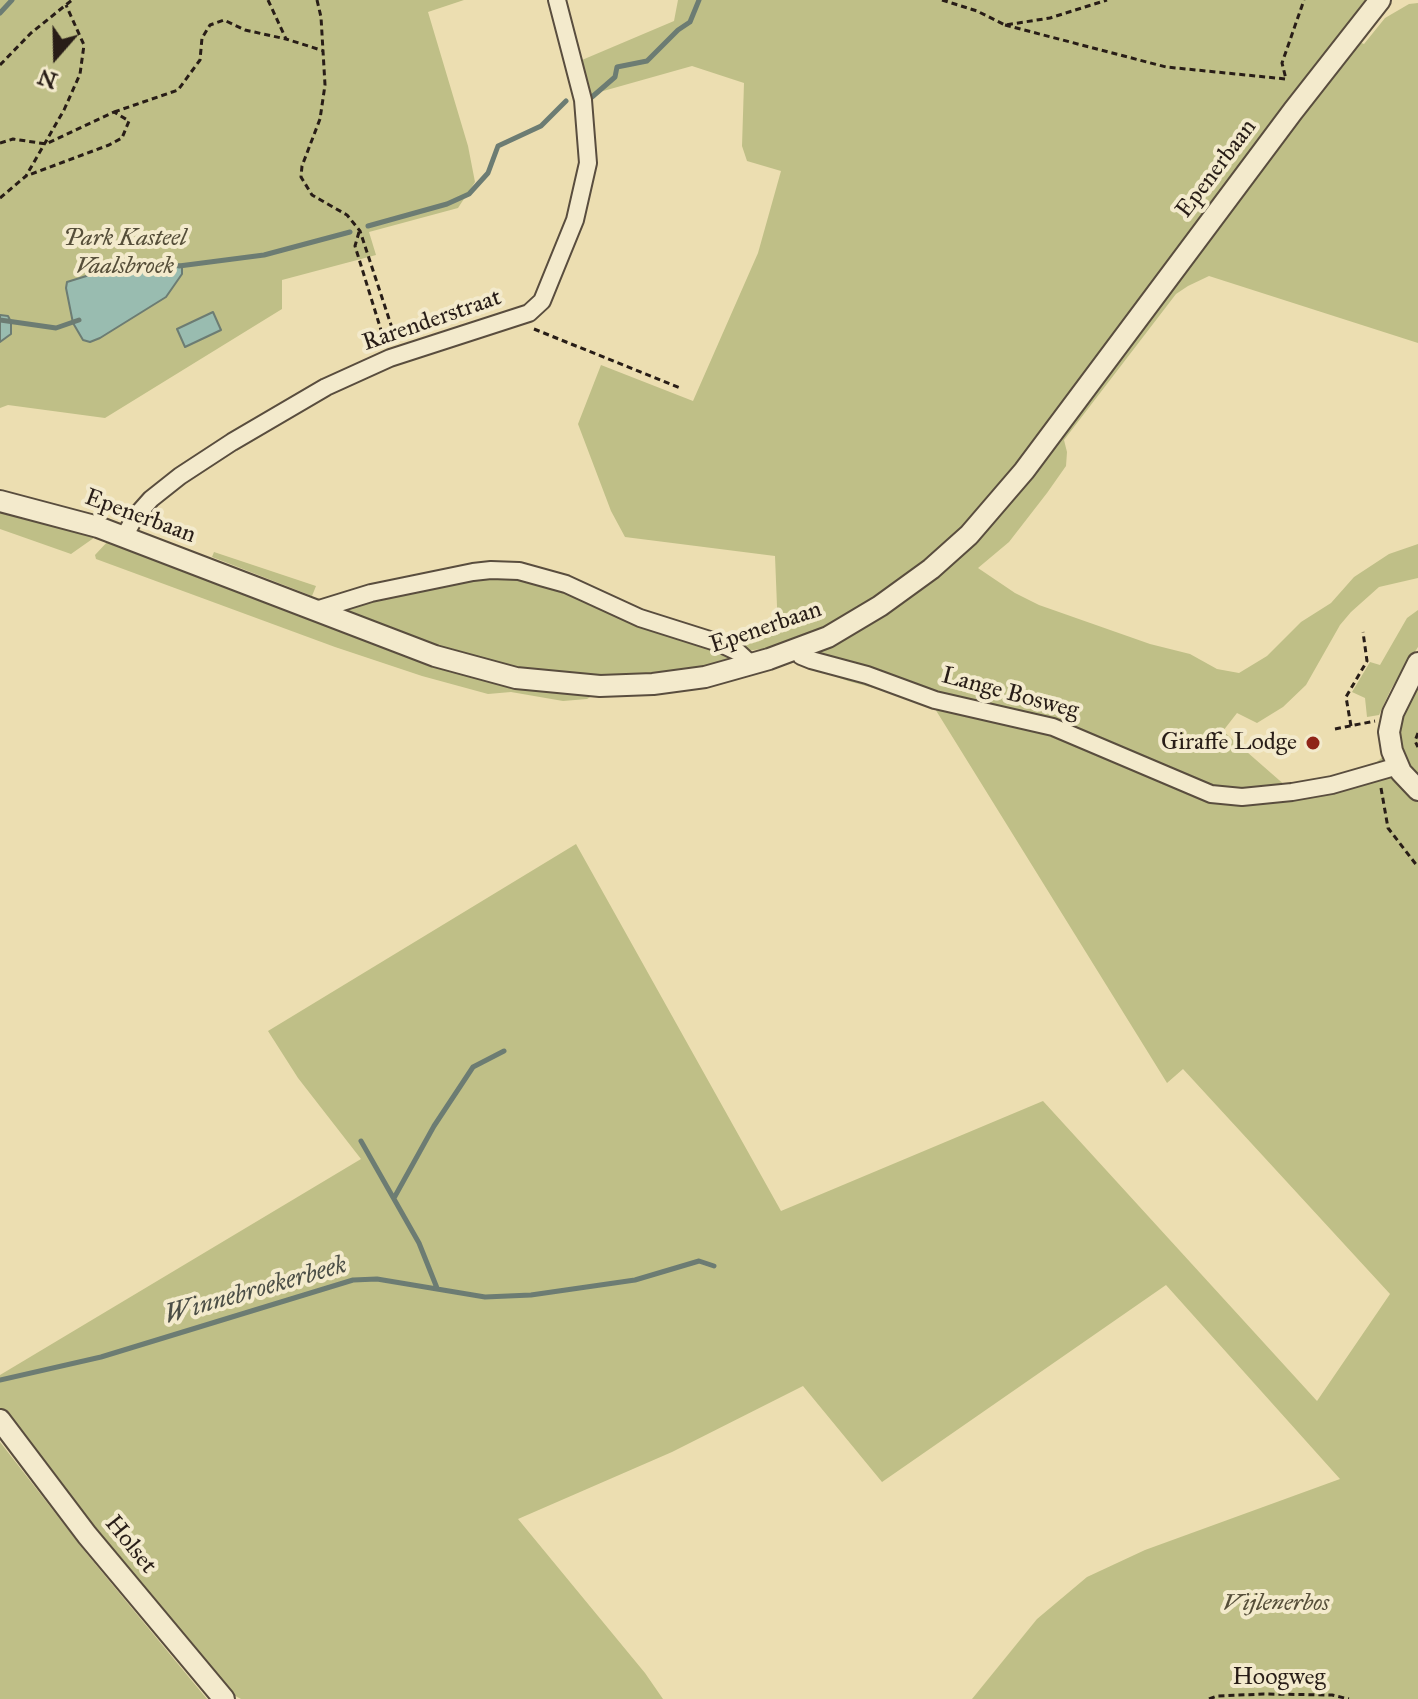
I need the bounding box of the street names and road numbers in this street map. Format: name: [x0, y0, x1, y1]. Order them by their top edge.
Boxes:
street label: Epenerbaan: [1171, 114, 1263, 224]
street label: Rarenderstraat: [359, 284, 505, 358]
street label: Epenerbaan: [81, 484, 199, 550]
street label: Epenerbaan: [706, 595, 826, 661]
street label: Lange Bosweg: [938, 662, 1082, 726]
street label: Holset: [98, 1510, 162, 1580]
street label: Hoogweg: [1232, 1664, 1326, 1692]

